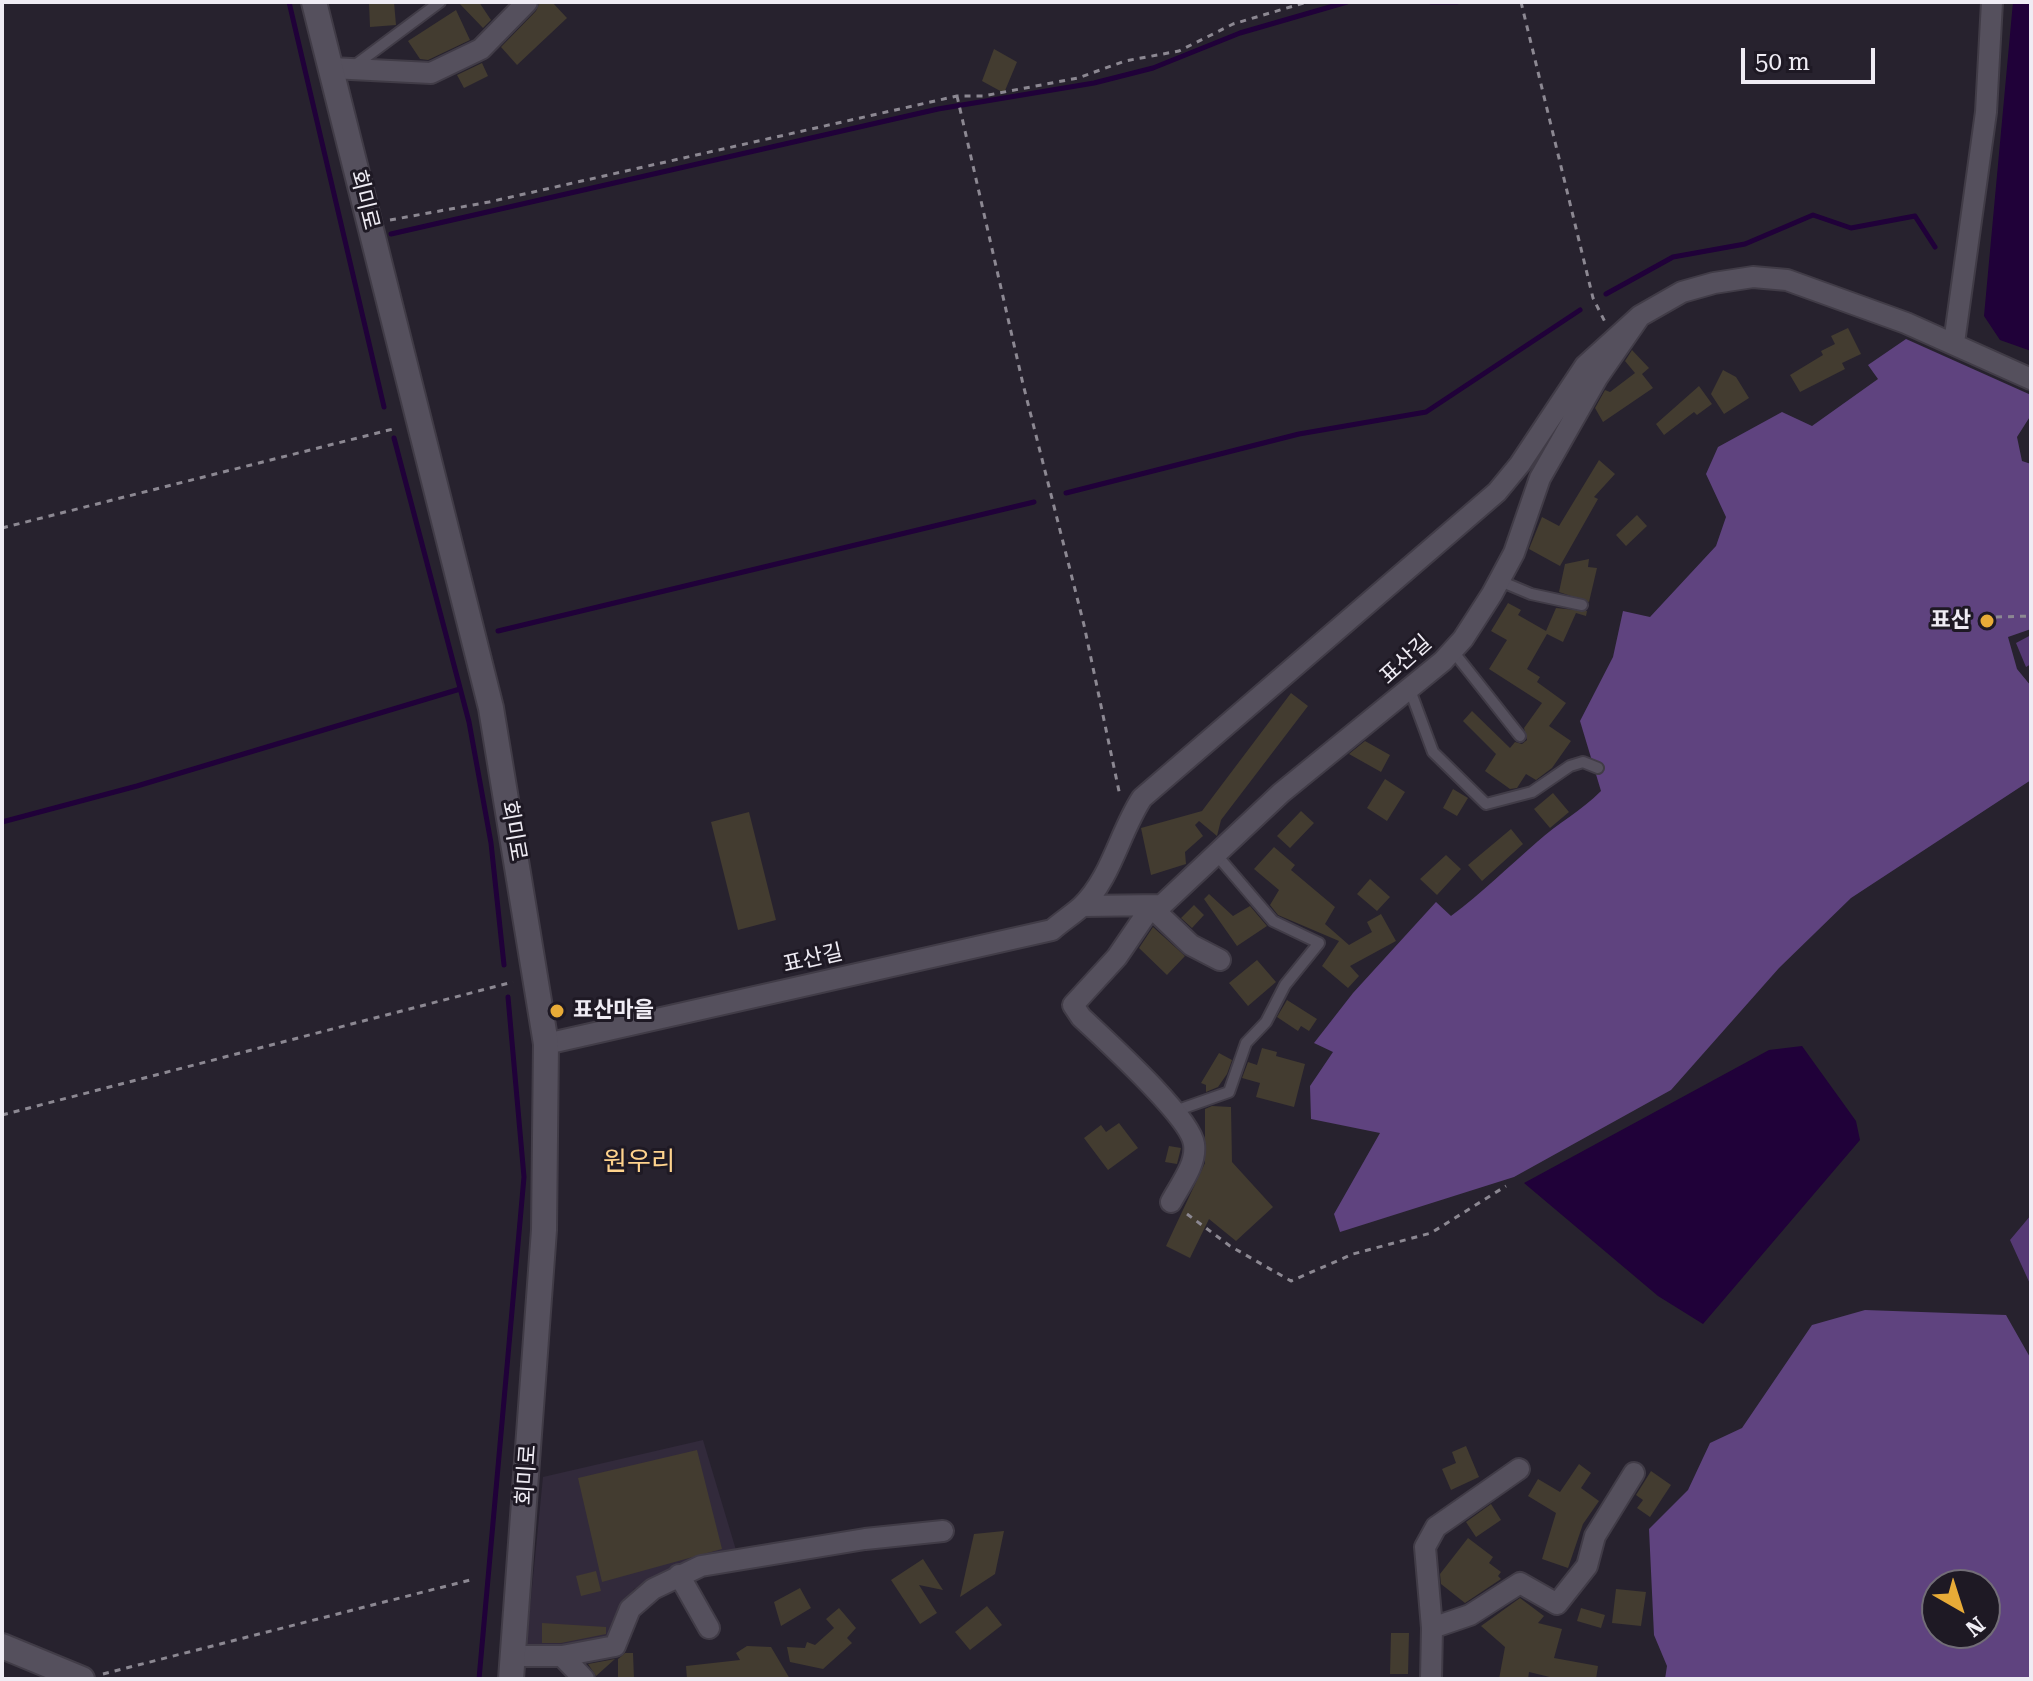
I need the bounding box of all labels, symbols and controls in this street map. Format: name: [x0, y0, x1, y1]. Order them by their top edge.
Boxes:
scale bar: [1745, 32, 1879, 82]
text: 50 m: [1755, 48, 1810, 76]
street label: 회미로: [344, 167, 384, 233]
place label: 표산: [1931, 608, 1971, 634]
marker: 표산: [1978, 612, 1996, 630]
street label: 표산길: [1375, 630, 1437, 690]
street label: 회미로: [495, 799, 531, 863]
street label: 표산길: [780, 939, 846, 979]
place label: 표산마을: [573, 998, 654, 1024]
marker: 표산마을: [548, 1002, 566, 1020]
district label: 원우리: [603, 1146, 675, 1178]
street label: 회미로: [512, 1444, 542, 1506]
north arrow: [1921, 1569, 2001, 1649]
text: N: [1961, 1611, 1990, 1642]

